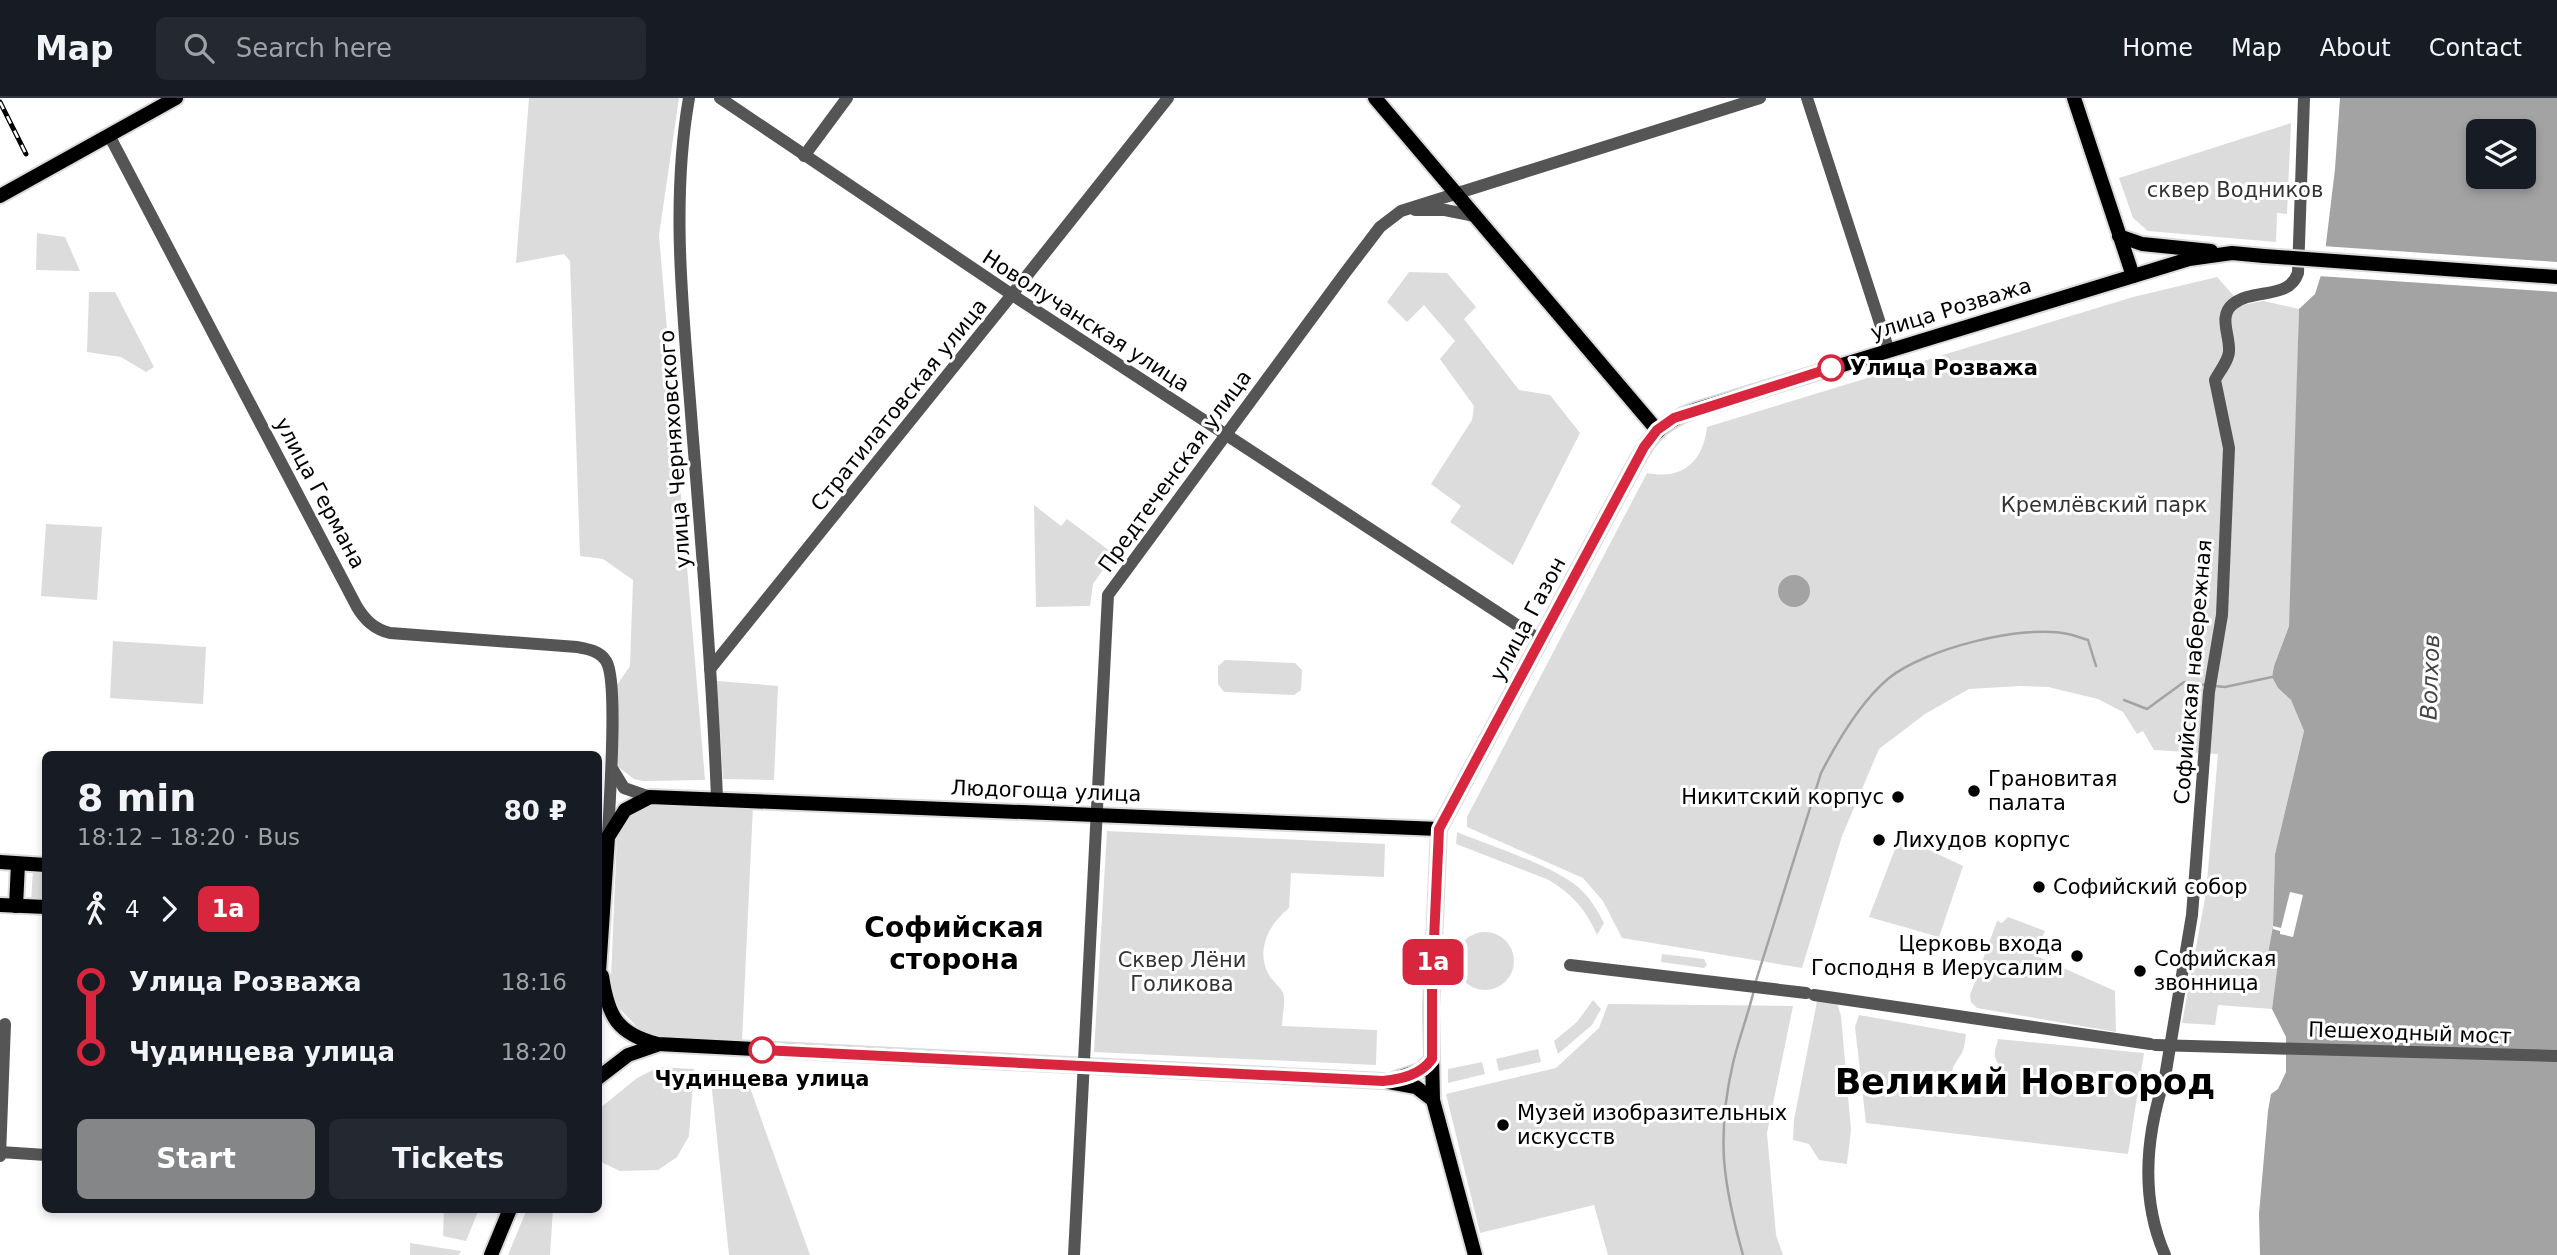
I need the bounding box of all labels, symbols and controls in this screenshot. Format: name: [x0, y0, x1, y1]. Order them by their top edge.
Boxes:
search box: [156, 17, 646, 80]
text: Map: [35, 29, 114, 68]
icon: search: [180, 29, 218, 67]
text: Search here: [236, 33, 392, 63]
text: Home: [2122, 34, 2193, 62]
text: Map: [2231, 34, 2282, 62]
text: About: [2320, 34, 2391, 62]
text: Contact: [2429, 34, 2522, 62]
map controls: [2466, 119, 2536, 189]
button: layers: [2466, 119, 2536, 189]
park label: сквер Водников: [2147, 178, 2323, 202]
street label: Новолучанская улица: [978, 245, 1194, 397]
street label: улица Розважа: [1868, 273, 2034, 345]
street label: Стратилатовская улица: [806, 294, 992, 516]
street label: улица Черняховского: [655, 329, 695, 569]
marker: Улица Розважа: [1818, 355, 1844, 381]
place label: Улица Розважа: [1850, 356, 2038, 380]
street label: Предтеченская улица: [1094, 365, 1256, 577]
street label: улица Германа: [270, 413, 370, 573]
park label: Кремлёвский парк: [2001, 493, 2207, 517]
street label: Софийская набережная: [2169, 538, 2217, 806]
street label: улица Газон: [1485, 553, 1571, 685]
water label: Волхов: [2416, 634, 2444, 720]
place label: Грановитая палата: [1988, 767, 2117, 815]
text: 8 min: [77, 776, 196, 820]
street label: Людогоща улица: [950, 776, 1142, 806]
marker: Грановитая палата: [1966, 783, 1982, 799]
place label: Никитский корпус: [1681, 785, 1884, 809]
marker: Никитский корпус: [1890, 789, 1906, 805]
text: 80 ₽: [504, 796, 567, 826]
text: 18:12 – 18:20 · Bus: [77, 824, 300, 850]
place label: Лихудов корпус: [1893, 828, 2070, 852]
marker: Лихудов корпус: [1871, 832, 1887, 848]
place label: Софийский собор: [2053, 875, 2248, 899]
marker: Софийский собор: [2031, 879, 2047, 895]
icon: walk: [77, 890, 115, 928]
icon: forward: [150, 890, 188, 928]
text: 1a: [212, 895, 245, 923]
text: 4: [125, 896, 140, 922]
district label: Софийская сторона: [864, 911, 1044, 976]
place label: Церковь входа Господня в Иерусалим: [1811, 932, 2063, 980]
line badge: 1a: [1402, 939, 1464, 985]
place label: Софийская звонница: [2154, 947, 2277, 995]
park label: Сквер Лёни Голикова: [1118, 948, 1246, 996]
text: 1a: [1417, 948, 1449, 976]
marker: Церковь входа Господня в Иерусалим: [2069, 948, 2085, 964]
marker: Софийская звонница: [2132, 963, 2148, 979]
text: Улица Розважа: [129, 967, 362, 997]
text: 18:16: [501, 969, 567, 995]
street label: Пешеходный мост: [2308, 1017, 2512, 1049]
text: Чудинцева улица: [129, 1037, 395, 1067]
marker: Чудинцева улица: [749, 1037, 775, 1063]
text: 18:20: [501, 1039, 567, 1065]
district label: Великий Новгород: [1835, 1062, 2215, 1102]
place label: Чудинцева улица: [655, 1067, 869, 1091]
place label: Музей изобразительных искусств: [1517, 1101, 1787, 1149]
marker: Музей изобразительных искусств: [1495, 1117, 1511, 1133]
button: Start: [77, 1119, 315, 1199]
button: Tickets: [329, 1119, 567, 1199]

